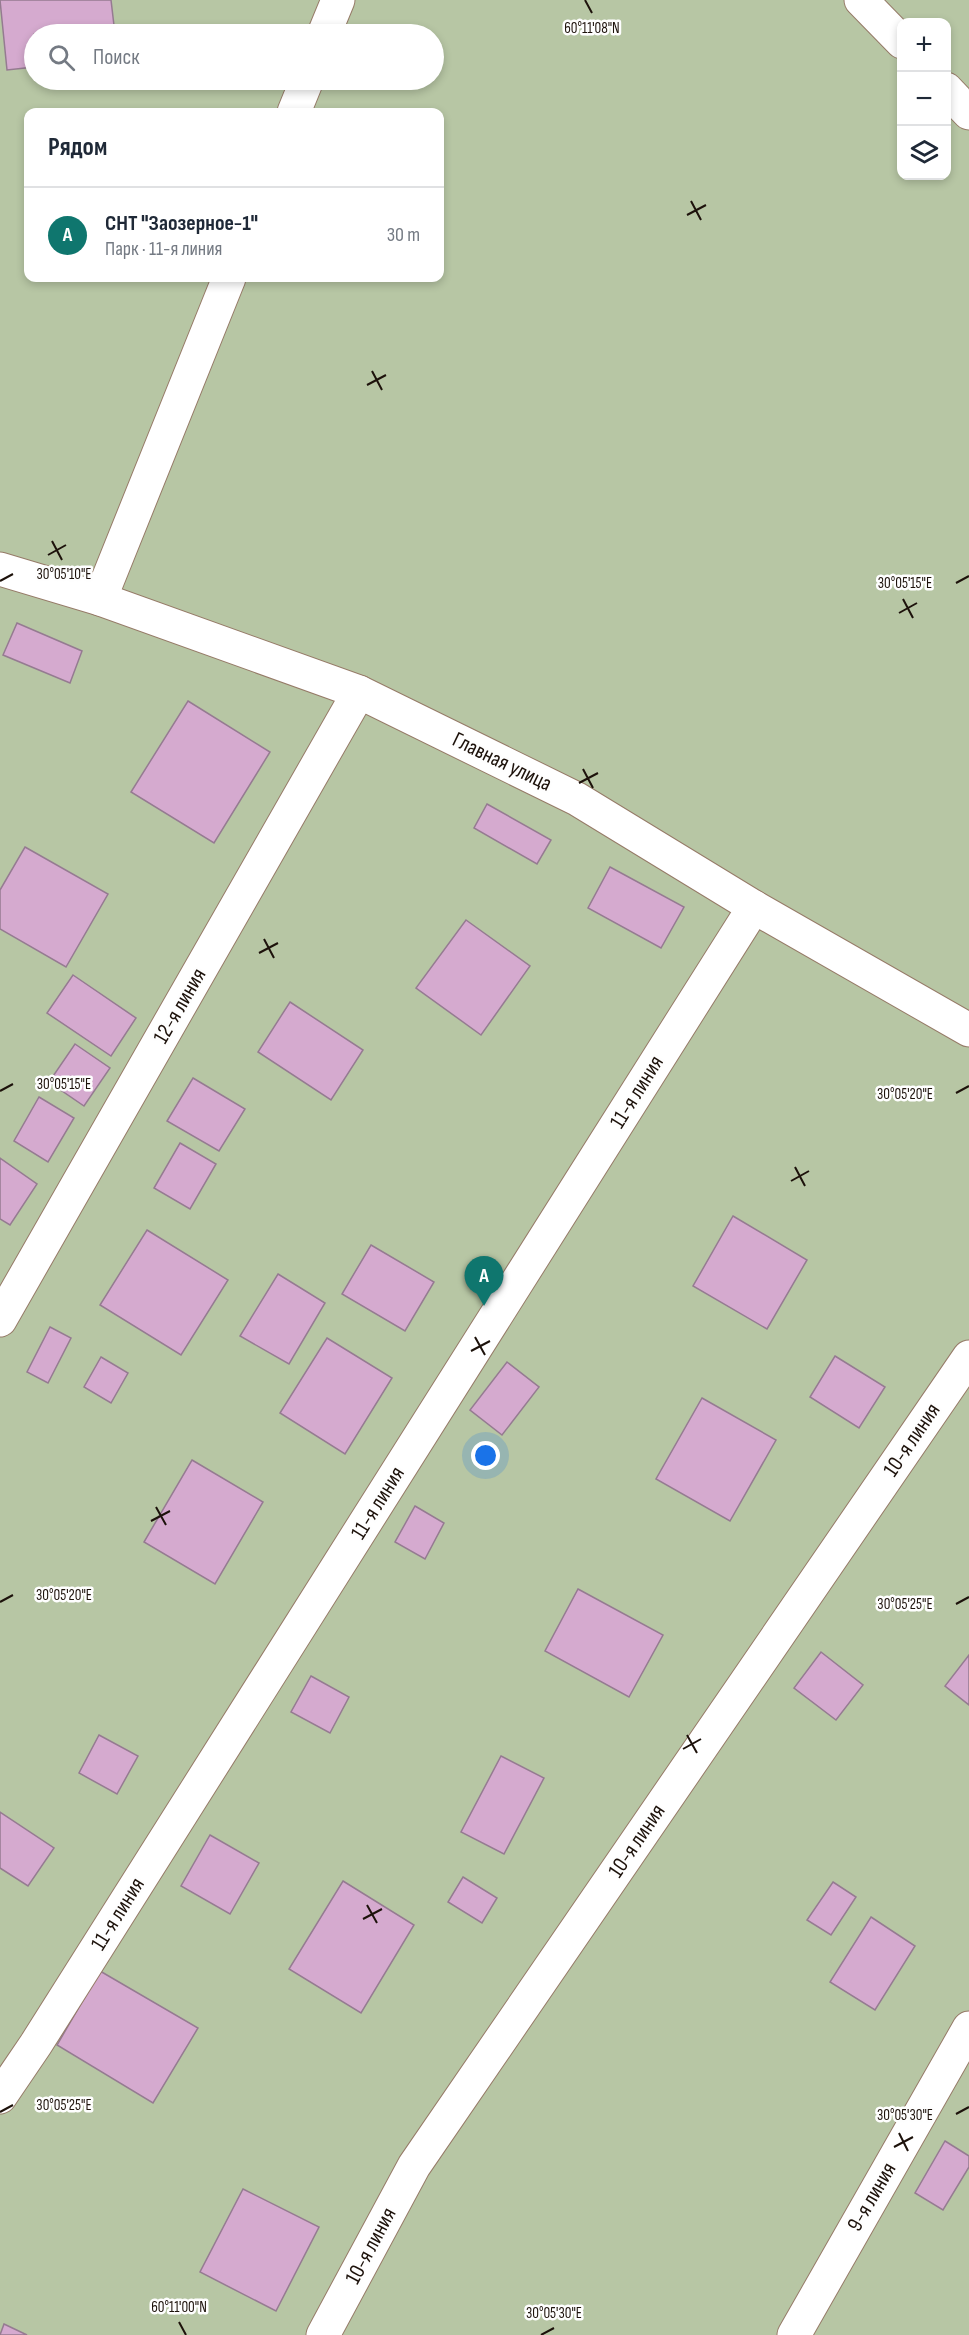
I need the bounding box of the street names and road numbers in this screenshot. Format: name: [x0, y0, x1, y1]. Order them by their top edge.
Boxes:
street label: Главная улица: [448, 726, 556, 798]
street label: 12-я линия: [148, 964, 212, 1048]
street label: 11-я линия: [604, 1051, 670, 1133]
street label: 10-я линия: [878, 1398, 946, 1482]
street label: 11-я линия: [345, 1462, 411, 1544]
street label: 10-я линия: [603, 1799, 671, 1883]
street label: 11-я линия: [85, 1873, 151, 1955]
street label: 9-я линия: [842, 2158, 902, 2236]
street label: 10-я линия: [340, 2203, 402, 2289]

